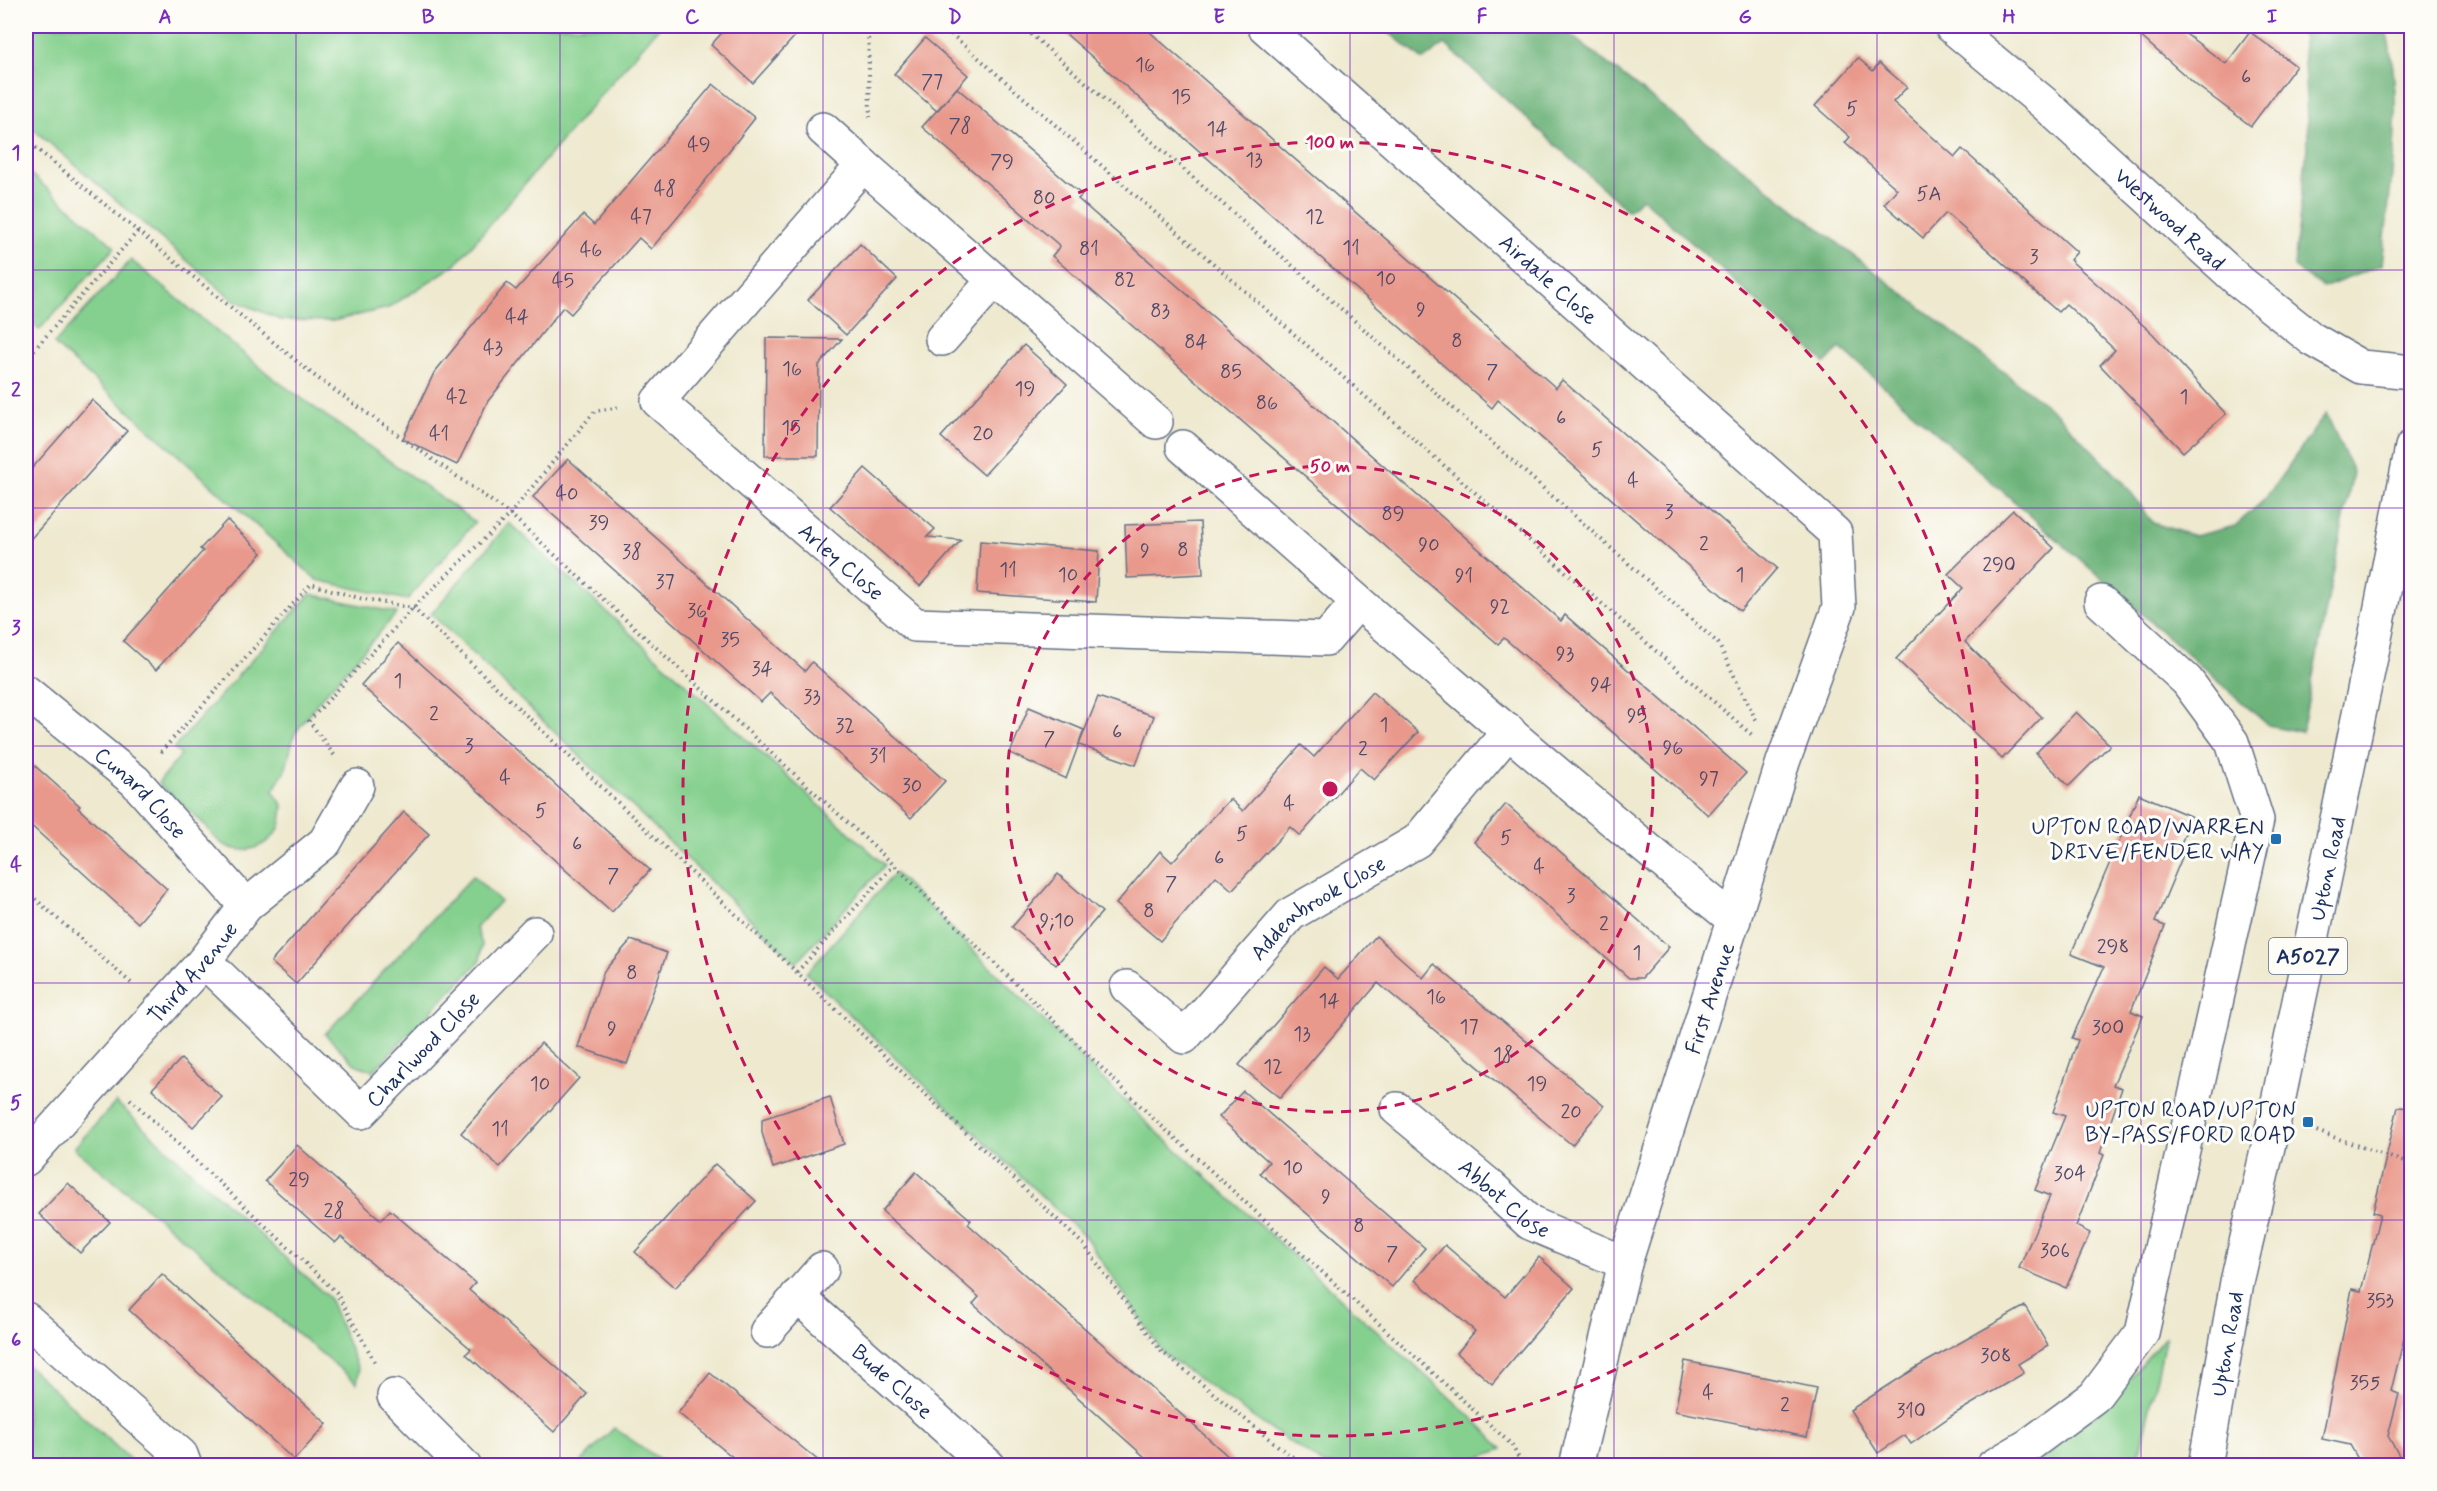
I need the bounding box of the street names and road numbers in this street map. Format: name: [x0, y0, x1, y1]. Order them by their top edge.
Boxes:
street label: Westwood Road: [2108, 162, 2230, 278]
street label: Airdale Close: [1492, 229, 1603, 332]
street label: Arley Close: [792, 518, 889, 608]
street label: Cunard Close: [88, 742, 192, 846]
street label: Upton Road: [2304, 814, 2353, 924]
street label: Addenbrook Close: [1245, 850, 1391, 967]
street label: Third Avenue: [142, 917, 245, 1030]
road number: A5027: [2269, 938, 2347, 974]
street label: First Avenue: [1680, 939, 1742, 1058]
street label: Charlwood Close: [361, 986, 487, 1114]
street label: Abbot Close: [1452, 1154, 1553, 1246]
street label: Upton Road: [2205, 1289, 2251, 1399]
street label: Bude Close: [845, 1339, 938, 1426]

